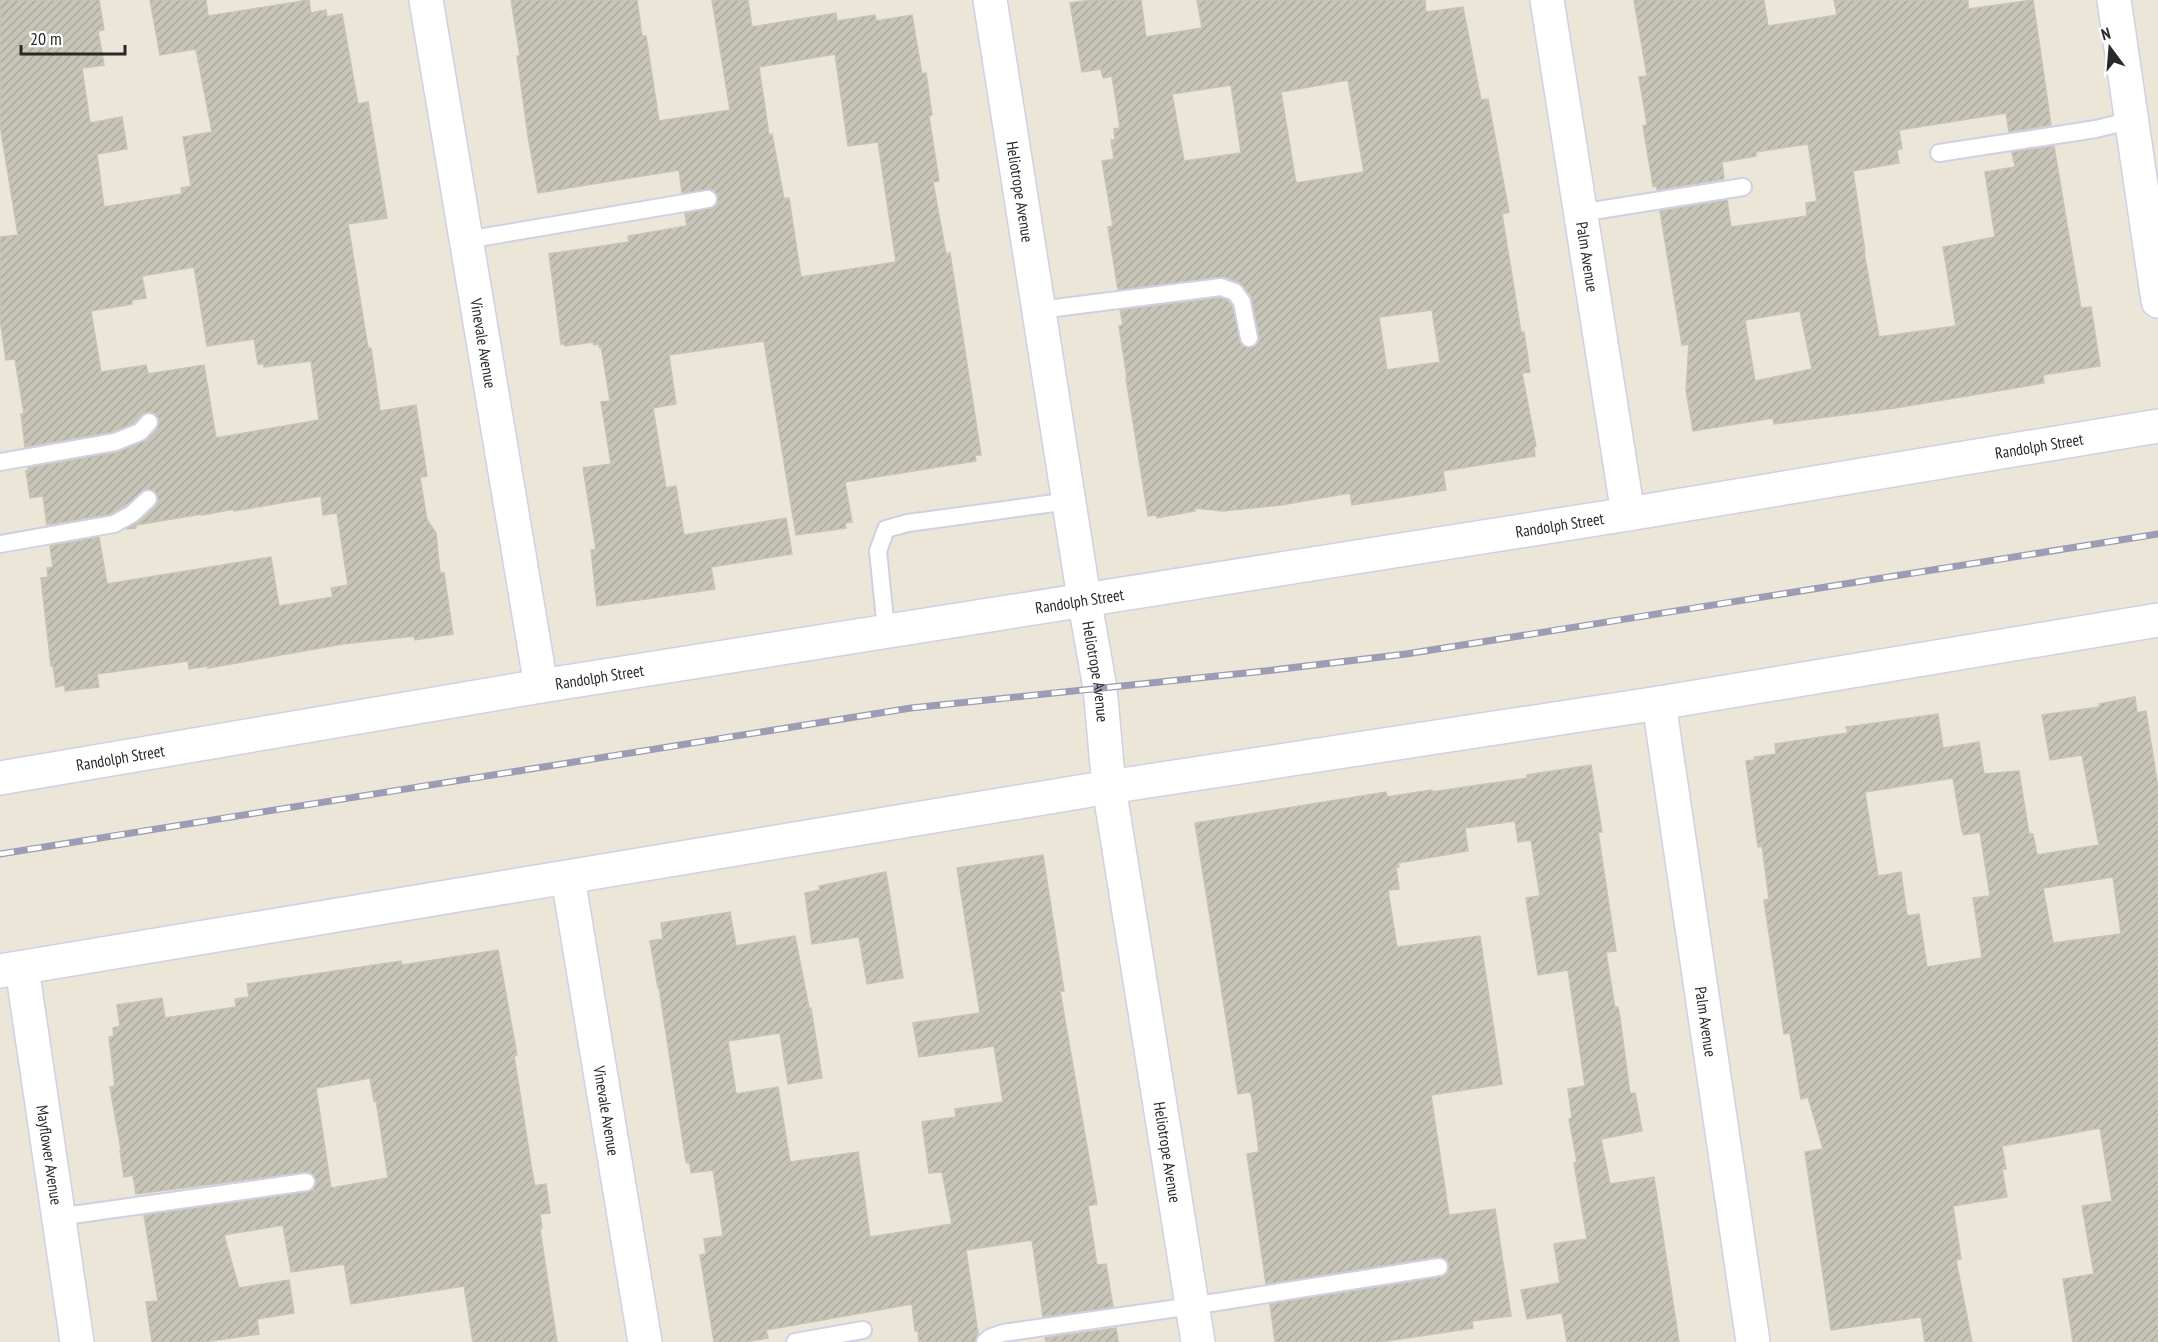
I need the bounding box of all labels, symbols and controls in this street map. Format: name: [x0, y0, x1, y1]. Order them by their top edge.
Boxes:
scale bar: [21, 18, 124, 56]
north arrow: [2080, 18, 2140, 78]
text: N: [2099, 23, 2113, 44]
text: 20 m: [30, 27, 62, 50]
street label: Heliotrope Avenue: [1002, 140, 1038, 244]
street label: Palm Avenue: [1572, 220, 1603, 293]
street label: Vinevale Avenue: [466, 296, 501, 390]
street label: Randolph Street: [1993, 428, 2085, 463]
street label: Randolph Street: [1514, 508, 1606, 542]
street label: Randolph Street: [1034, 584, 1126, 618]
street label: Heliotrope Avenue: [1078, 619, 1113, 723]
street label: Randolph Street: [554, 660, 646, 694]
street label: Randolph Street: [75, 740, 167, 775]
street label: Palm Avenue: [1691, 985, 1721, 1058]
street label: Vinevale Avenue: [589, 1063, 624, 1157]
street label: Heliotrope Avenue: [1150, 1100, 1186, 1204]
street label: Mayflower Avenue: [32, 1104, 67, 1206]

